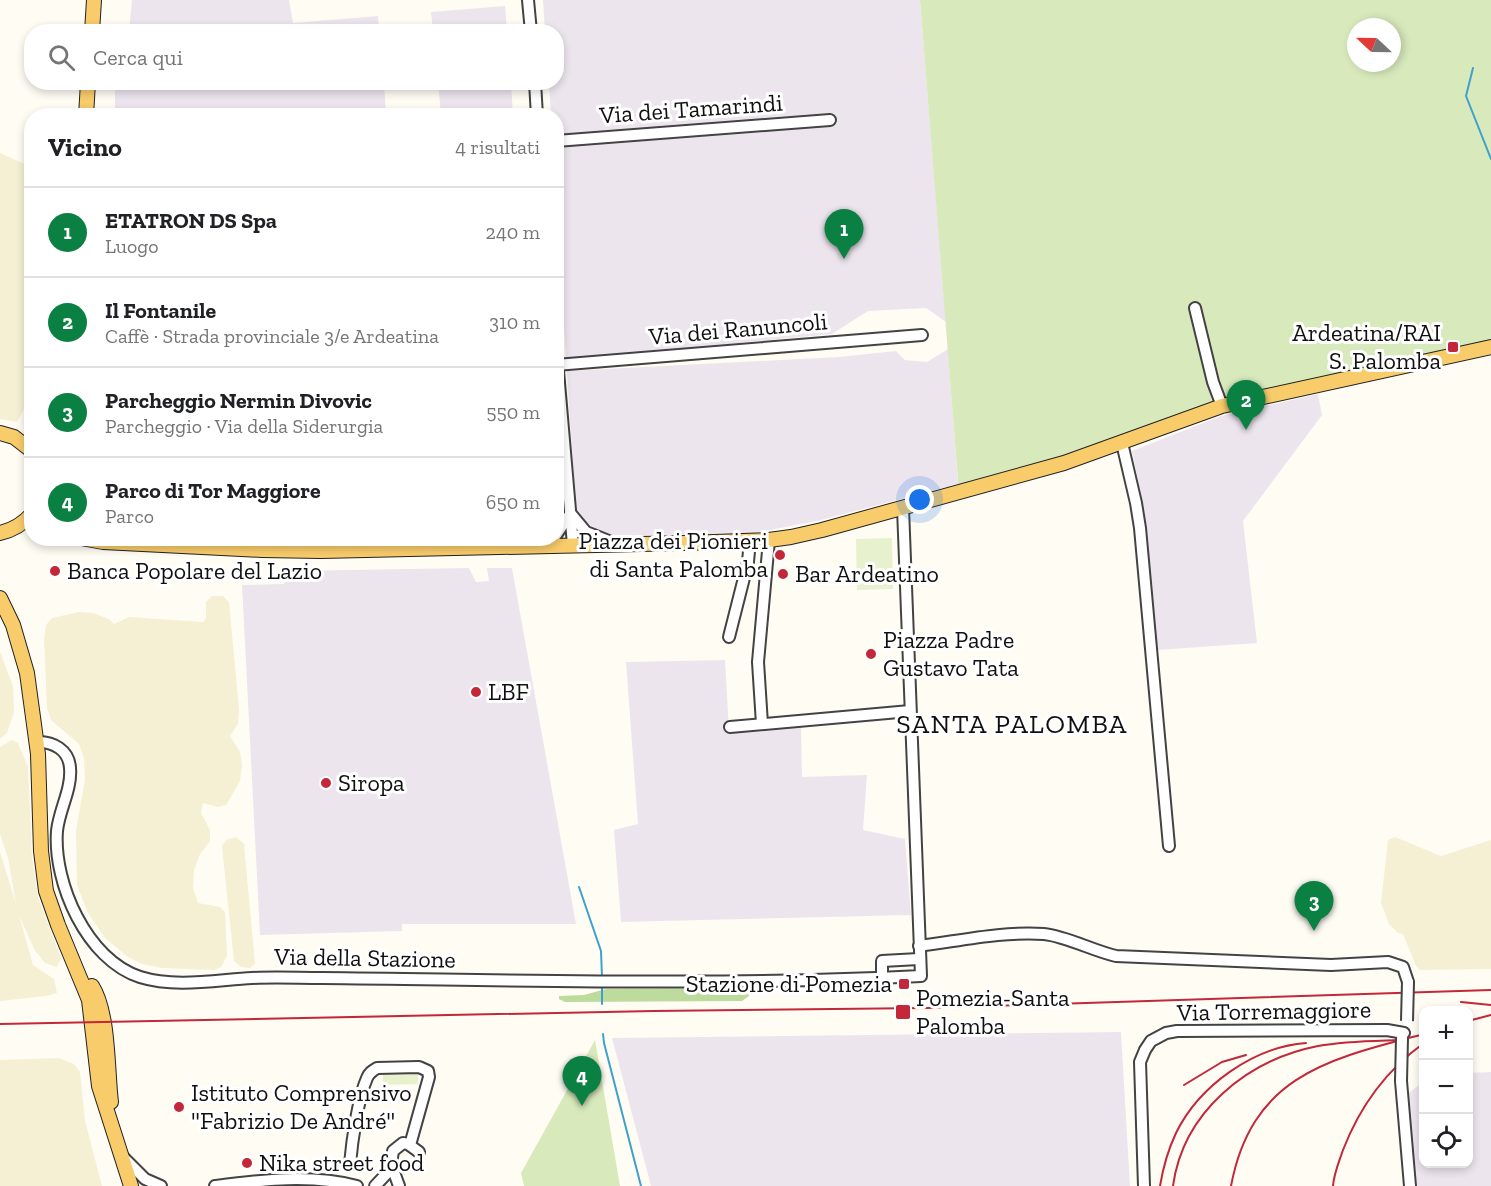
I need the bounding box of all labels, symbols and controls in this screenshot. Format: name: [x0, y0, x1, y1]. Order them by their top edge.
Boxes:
north arrow: [1347, 18, 1401, 72]
search box: [24, 24, 564, 90]
icon: search: [45, 41, 78, 74]
text: Cerca qui: [93, 44, 183, 71]
street label: Via dei Tamarindi: [597, 88, 784, 129]
text: Vicino: [48, 131, 122, 163]
text: 4 risultati: [455, 135, 540, 159]
text: ETATRON DS Spa: [105, 207, 277, 234]
pin: 1: [824, 210, 864, 259]
text: 1: [63, 220, 72, 244]
text: 240 m: [486, 220, 540, 244]
text: Luogo: [105, 234, 158, 258]
text: Il Fontanile: [105, 297, 216, 324]
street label: Via dei Ranuncoli: [646, 306, 829, 351]
text: 2: [62, 310, 73, 334]
text: 310 m: [489, 310, 540, 334]
place label: Ardeatina/RAI S. Palomba: [1292, 318, 1441, 375]
text: Caffè · Strada provinciale 3/e Ardeatina: [105, 324, 439, 348]
marker: Ardeatina/RAI S. Palomba: [1446, 340, 1460, 354]
pin: 2: [1226, 380, 1266, 430]
text: Parcheggio Nermin Divovic: [105, 387, 372, 414]
text: 3: [62, 400, 73, 424]
text: 550 m: [486, 400, 540, 424]
text: Parcheggio · Via della Siderurgia: [105, 414, 383, 438]
text: Parco di Tor Maggiore: [105, 477, 321, 504]
your location: [905, 485, 934, 514]
text: 4: [62, 490, 73, 514]
text: 650 m: [486, 490, 540, 514]
text: Parco: [105, 504, 154, 528]
place label: Piazza dei Pionieri di Santa Palomba: [579, 526, 768, 583]
marker: Piazza dei Pionieri di Santa Palomba: [773, 548, 787, 562]
place label: Banca Popolare del Lazio: [67, 556, 322, 585]
place label: Bar Ardeatino: [795, 559, 939, 588]
marker: Banca Popolare del Lazio: [48, 564, 62, 578]
marker: Bar Ardeatino: [776, 567, 790, 581]
place label: Piazza Padre Gustavo Tata: [883, 625, 1019, 682]
marker: Piazza Padre Gustavo Tata: [864, 647, 878, 661]
place label: LBF: [488, 677, 529, 706]
marker: LBF: [469, 685, 483, 699]
district label: SANTA PALOMBA: [896, 708, 1128, 740]
place label: Siropa: [338, 768, 405, 797]
marker: Siropa: [319, 776, 333, 790]
pin: 3: [1294, 882, 1334, 931]
street label: Via della Stazione: [273, 941, 456, 974]
place label: Stazione di Pomezia: [686, 969, 892, 998]
marker: Stazione di Pomezia: [897, 977, 911, 991]
place label: Pomezia-Santa Palomba: [916, 983, 1070, 1040]
street label: Via Torremaggiore: [1176, 994, 1371, 1027]
marker: Pomezia-Santa Palomba: [894, 1003, 912, 1021]
map controls: [1419, 1006, 1473, 1168]
button: +: [1419, 1006, 1473, 1060]
pin: 4: [562, 1056, 602, 1106]
button: −: [1419, 1060, 1473, 1114]
place label: Istituto Comprensivo "Fabrizio De André": [191, 1078, 412, 1135]
marker: Istituto Comprensivo "Fabrizio De André": [172, 1100, 186, 1114]
button: locate: [1419, 1114, 1473, 1168]
place label: Nika street food: [259, 1148, 424, 1177]
marker: Nika street food: [240, 1156, 254, 1170]

